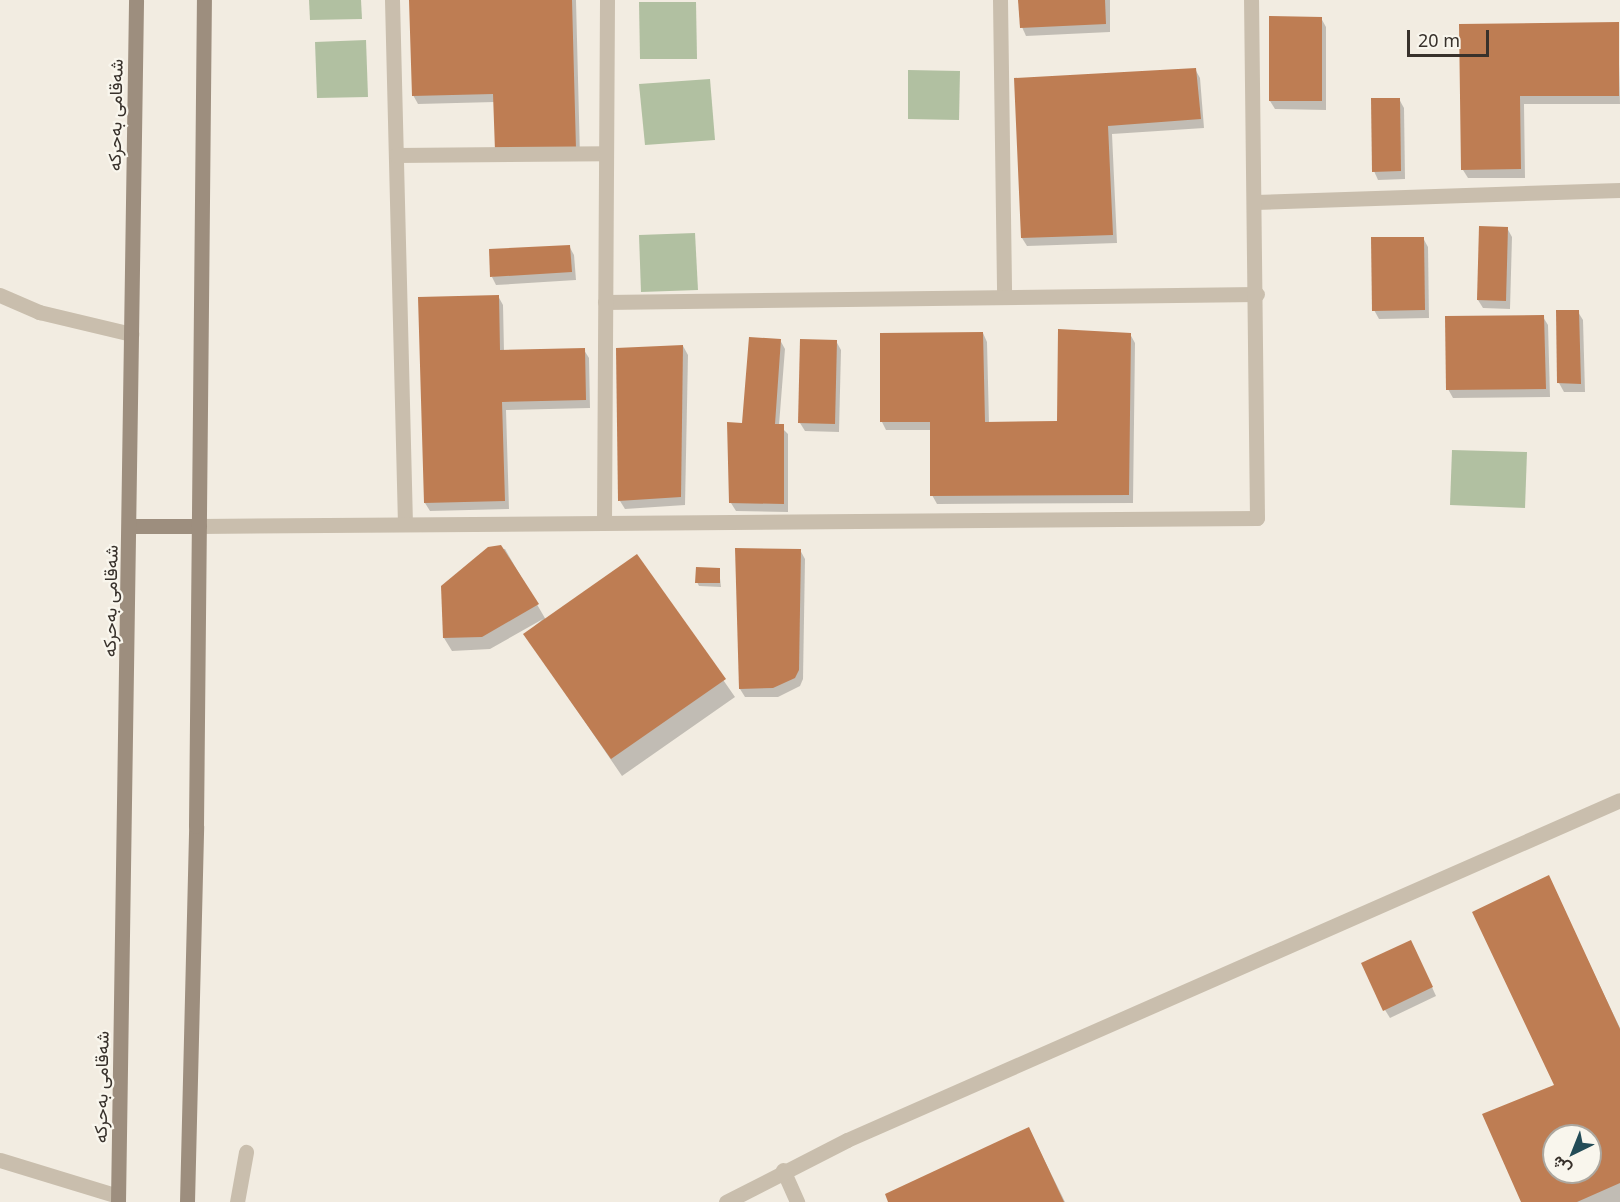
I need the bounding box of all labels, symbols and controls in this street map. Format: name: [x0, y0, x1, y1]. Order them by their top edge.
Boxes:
scale bar: [1410, 18, 1492, 56]
text: 20 m: [1418, 28, 1460, 52]
street label: شەقامی بەحرکە: [103, 59, 127, 171]
street label: شەقامی بەحرکە: [98, 545, 122, 657]
street label: شەقامی بەحرکە: [89, 1031, 113, 1143]
north arrow: [1542, 1124, 1602, 1184]
text: ش: [1547, 1151, 1576, 1180]

